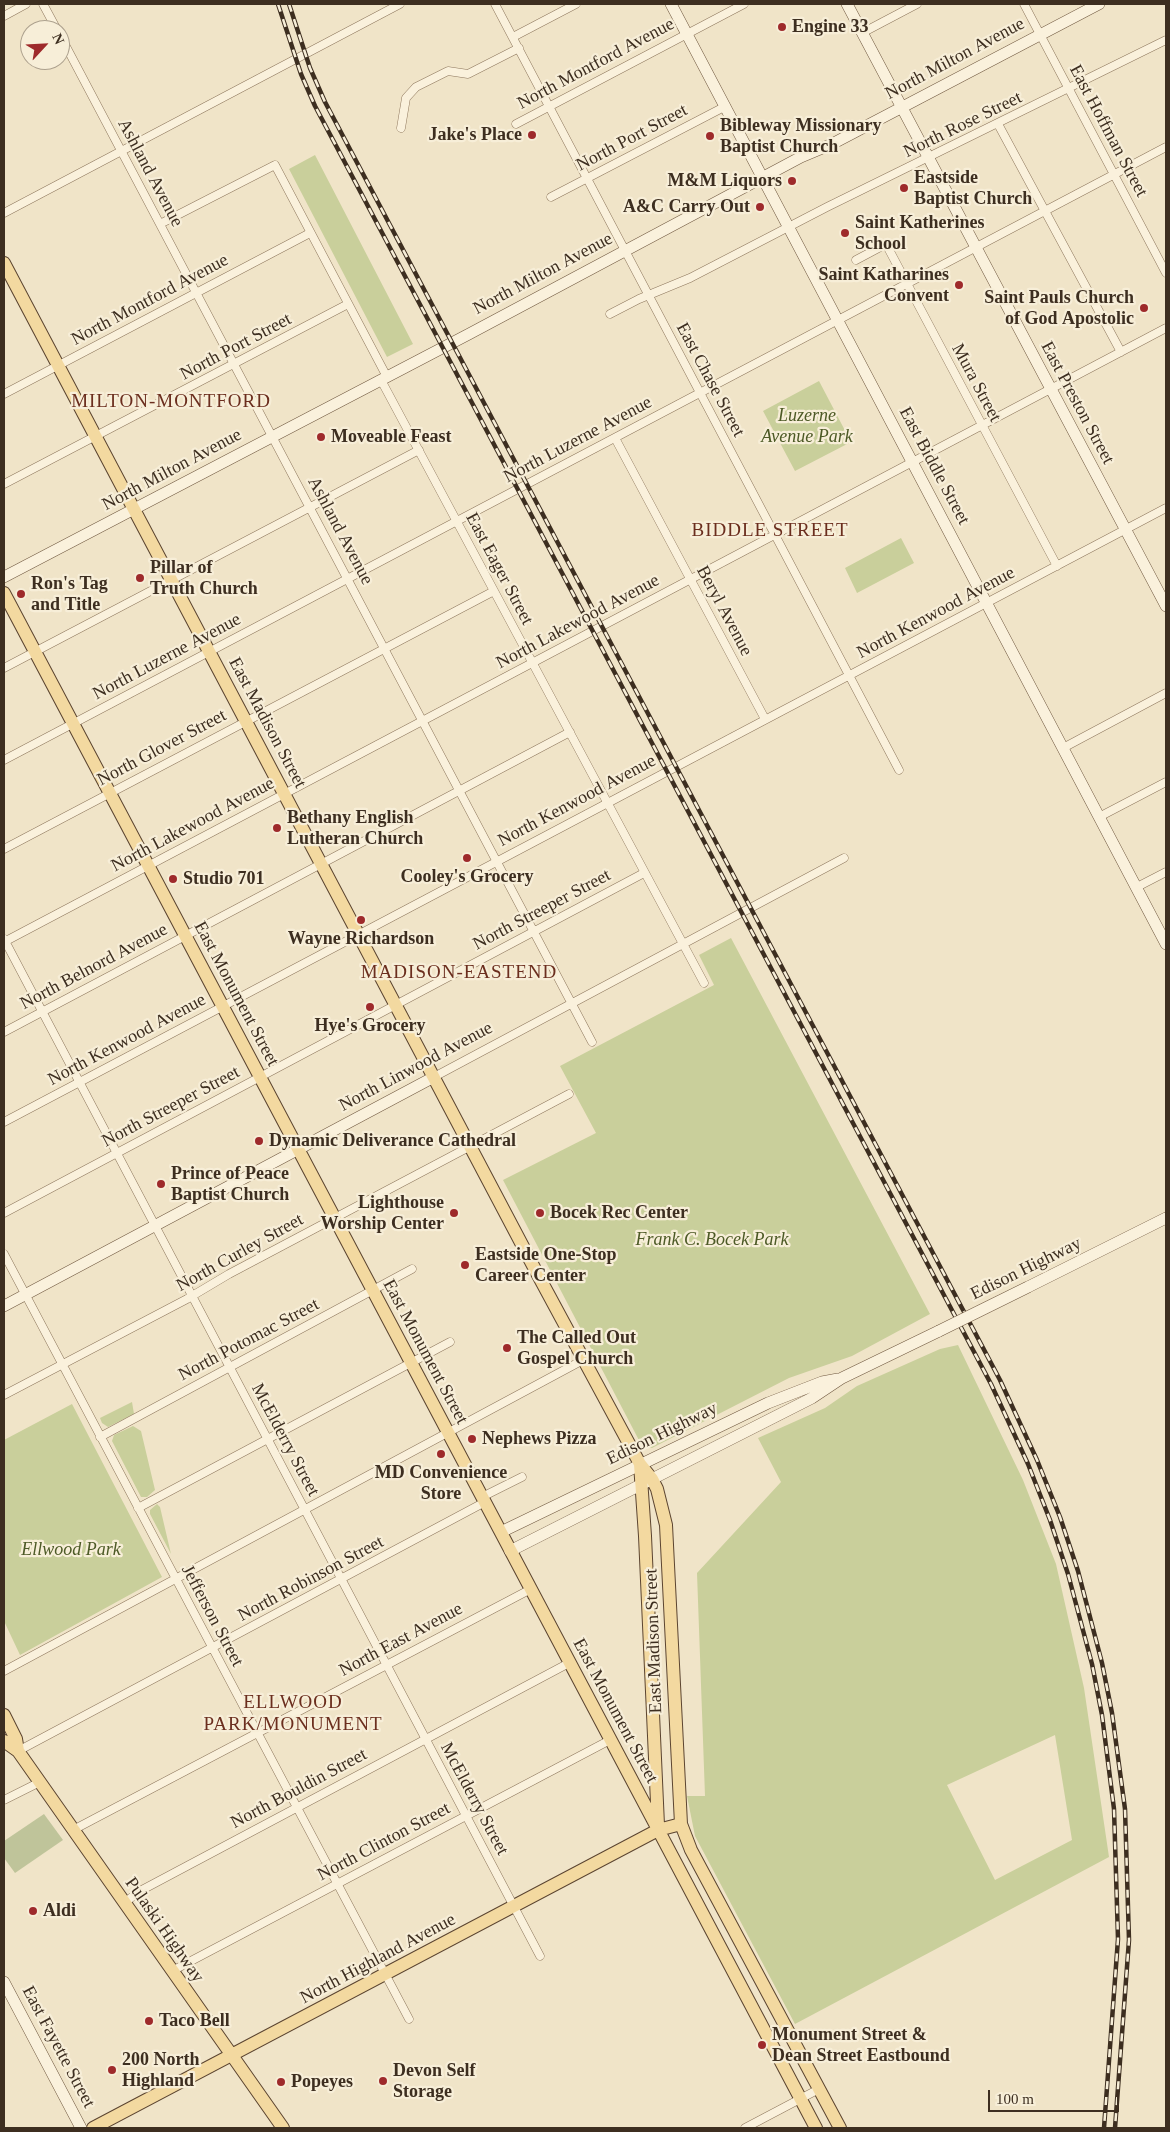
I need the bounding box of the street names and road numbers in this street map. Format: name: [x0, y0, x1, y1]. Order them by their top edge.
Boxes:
street label: North Montford Avenue: [514, 13, 678, 115]
street label: North Milton Avenue: [882, 13, 1028, 105]
street label: East Hoffman Street: [1064, 61, 1152, 201]
street label: North Rose Street: [900, 87, 1026, 163]
street label: North Port Street: [573, 100, 691, 176]
street label: Ashland Avenue: [112, 115, 188, 231]
street label: North Milton Avenue: [470, 228, 616, 320]
street label: North Montford Avenue: [68, 249, 232, 351]
street label: North Port Street: [177, 309, 295, 385]
street label: East Chase Street: [671, 319, 749, 441]
street label: East Preston Street: [1036, 338, 1118, 468]
street label: Mura Street: [946, 340, 1006, 426]
street label: North Luzerne Avenue: [500, 392, 656, 488]
street label: East Biddle Street: [894, 404, 974, 528]
street label: North Milton Avenue: [99, 424, 245, 516]
street label: Ashland Avenue: [302, 473, 378, 589]
street label: East Eager Street: [460, 509, 538, 629]
street label: Beryl Avenue: [691, 562, 757, 660]
street label: North Kenwood Avenue: [853, 562, 1019, 664]
street label: North Lakewood Avenue: [493, 570, 663, 674]
street label: North Luzerne Avenue: [89, 609, 245, 705]
street label: East Madison Street: [223, 654, 311, 792]
street label: North Glover Street: [94, 705, 230, 791]
street label: North Kenwood Avenue: [494, 750, 660, 852]
street label: North Lakewood Avenue: [108, 773, 278, 877]
street label: North Streeper Street: [469, 865, 615, 955]
street label: East Monument Street: [189, 918, 283, 1070]
street label: North Belnord Avenue: [17, 919, 171, 1015]
street label: North Kenwood Avenue: [44, 989, 210, 1091]
street label: North Linwood Avenue: [336, 1017, 496, 1117]
street label: North Streeper Street: [98, 1062, 244, 1152]
street label: North Curley Street: [173, 1209, 307, 1297]
street label: Edison Highway: [967, 1233, 1085, 1305]
street label: East Monument Street: [378, 1276, 472, 1428]
street label: North Potomac Street: [175, 1294, 323, 1386]
street label: McElderry Street: [246, 1380, 324, 1500]
street label: Edison Highway: [603, 1398, 721, 1470]
street label: North Robinson Street: [234, 1531, 388, 1627]
street label: Jefferson Street: [176, 1561, 248, 1671]
street label: East Madison Street: [641, 1568, 667, 1714]
street label: North East Avenue: [336, 1598, 466, 1682]
street label: East Monument Street: [568, 1635, 662, 1787]
street label: McElderry Street: [435, 1739, 513, 1859]
street label: North Bouldin Street: [227, 1744, 371, 1834]
street label: North Clinton Street: [314, 1798, 454, 1886]
street label: Pulaski Highway: [120, 1873, 208, 1987]
street label: North Highland Avenue: [297, 1909, 459, 2009]
street label: East Fayette Street: [17, 1982, 99, 2112]

